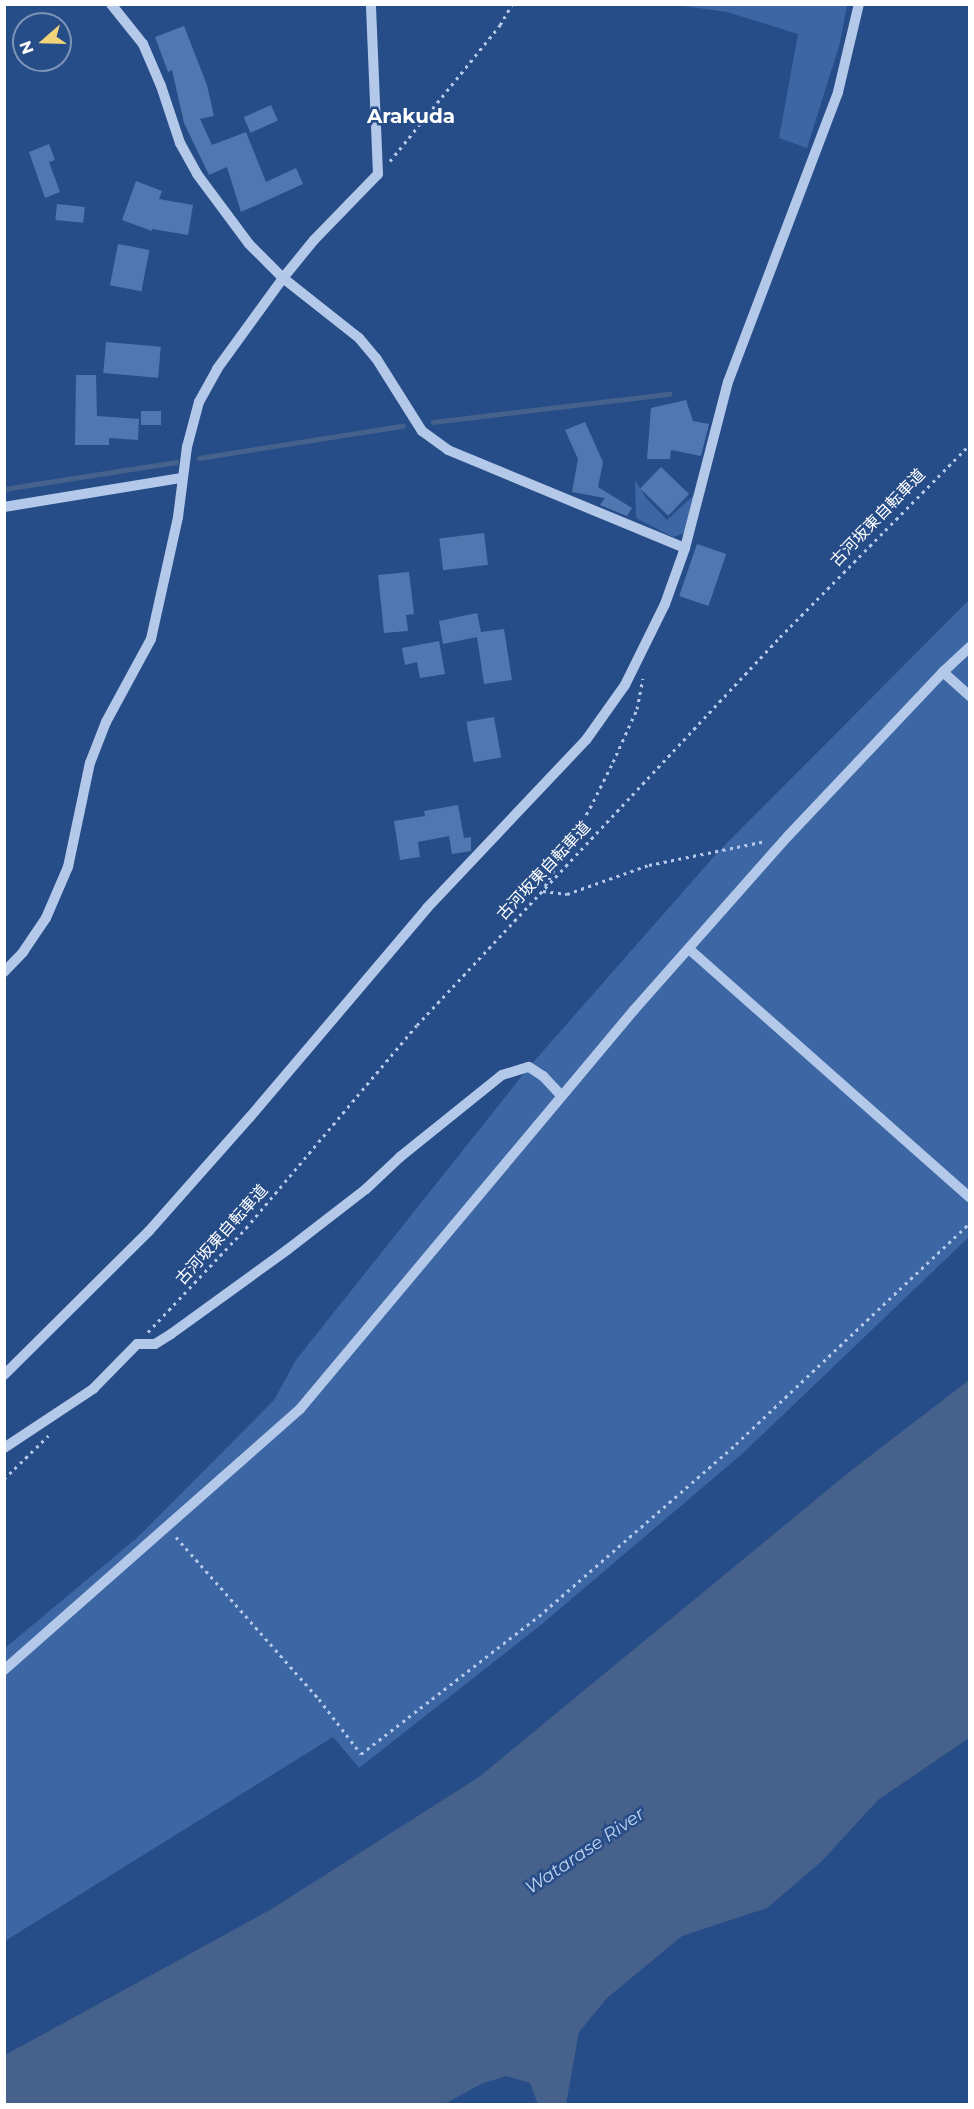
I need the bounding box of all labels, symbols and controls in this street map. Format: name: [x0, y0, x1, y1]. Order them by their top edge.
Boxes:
north arrow: [12, 12, 72, 72]
text: N: [15, 38, 38, 57]
district label: Arakuda: [367, 104, 455, 128]
street label: 古河坂東自転車道: [827, 465, 929, 571]
street label: 古河坂東自転車道: [493, 818, 595, 924]
street label: 古河坂東自転車道: [172, 1181, 272, 1289]
water label: Watarase River: [521, 1803, 649, 1899]

